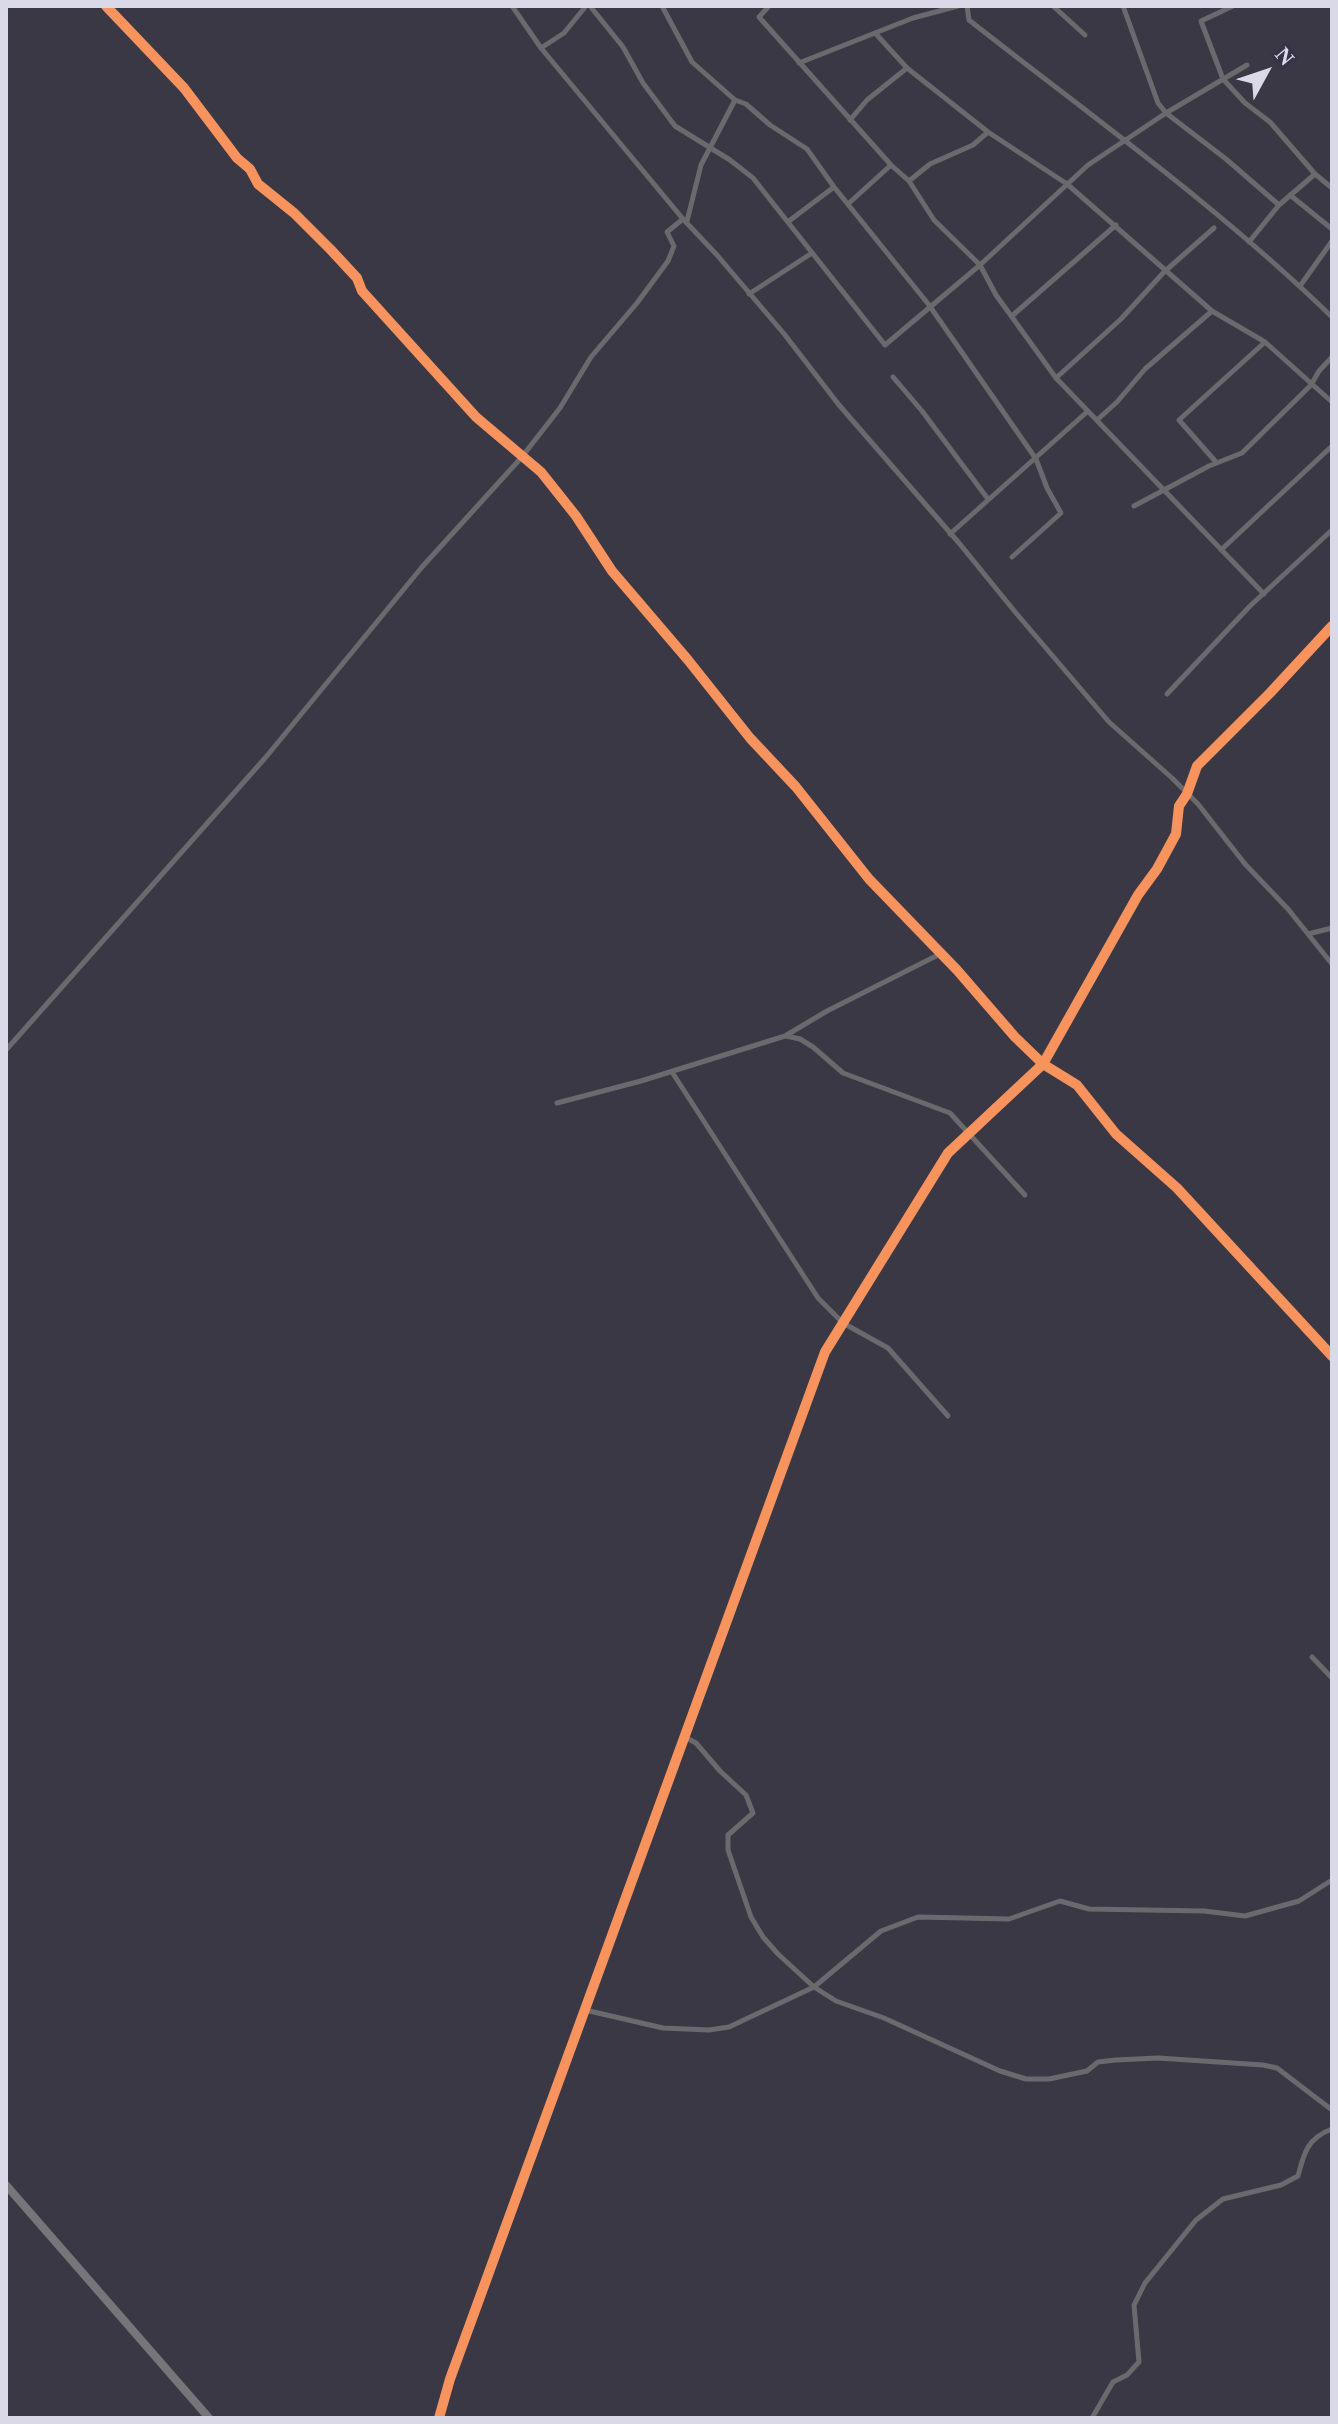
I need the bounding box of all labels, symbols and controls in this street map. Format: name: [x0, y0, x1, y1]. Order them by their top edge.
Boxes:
north arrow: [1226, 32, 1306, 112]
text: N: [1270, 42, 1299, 70]

